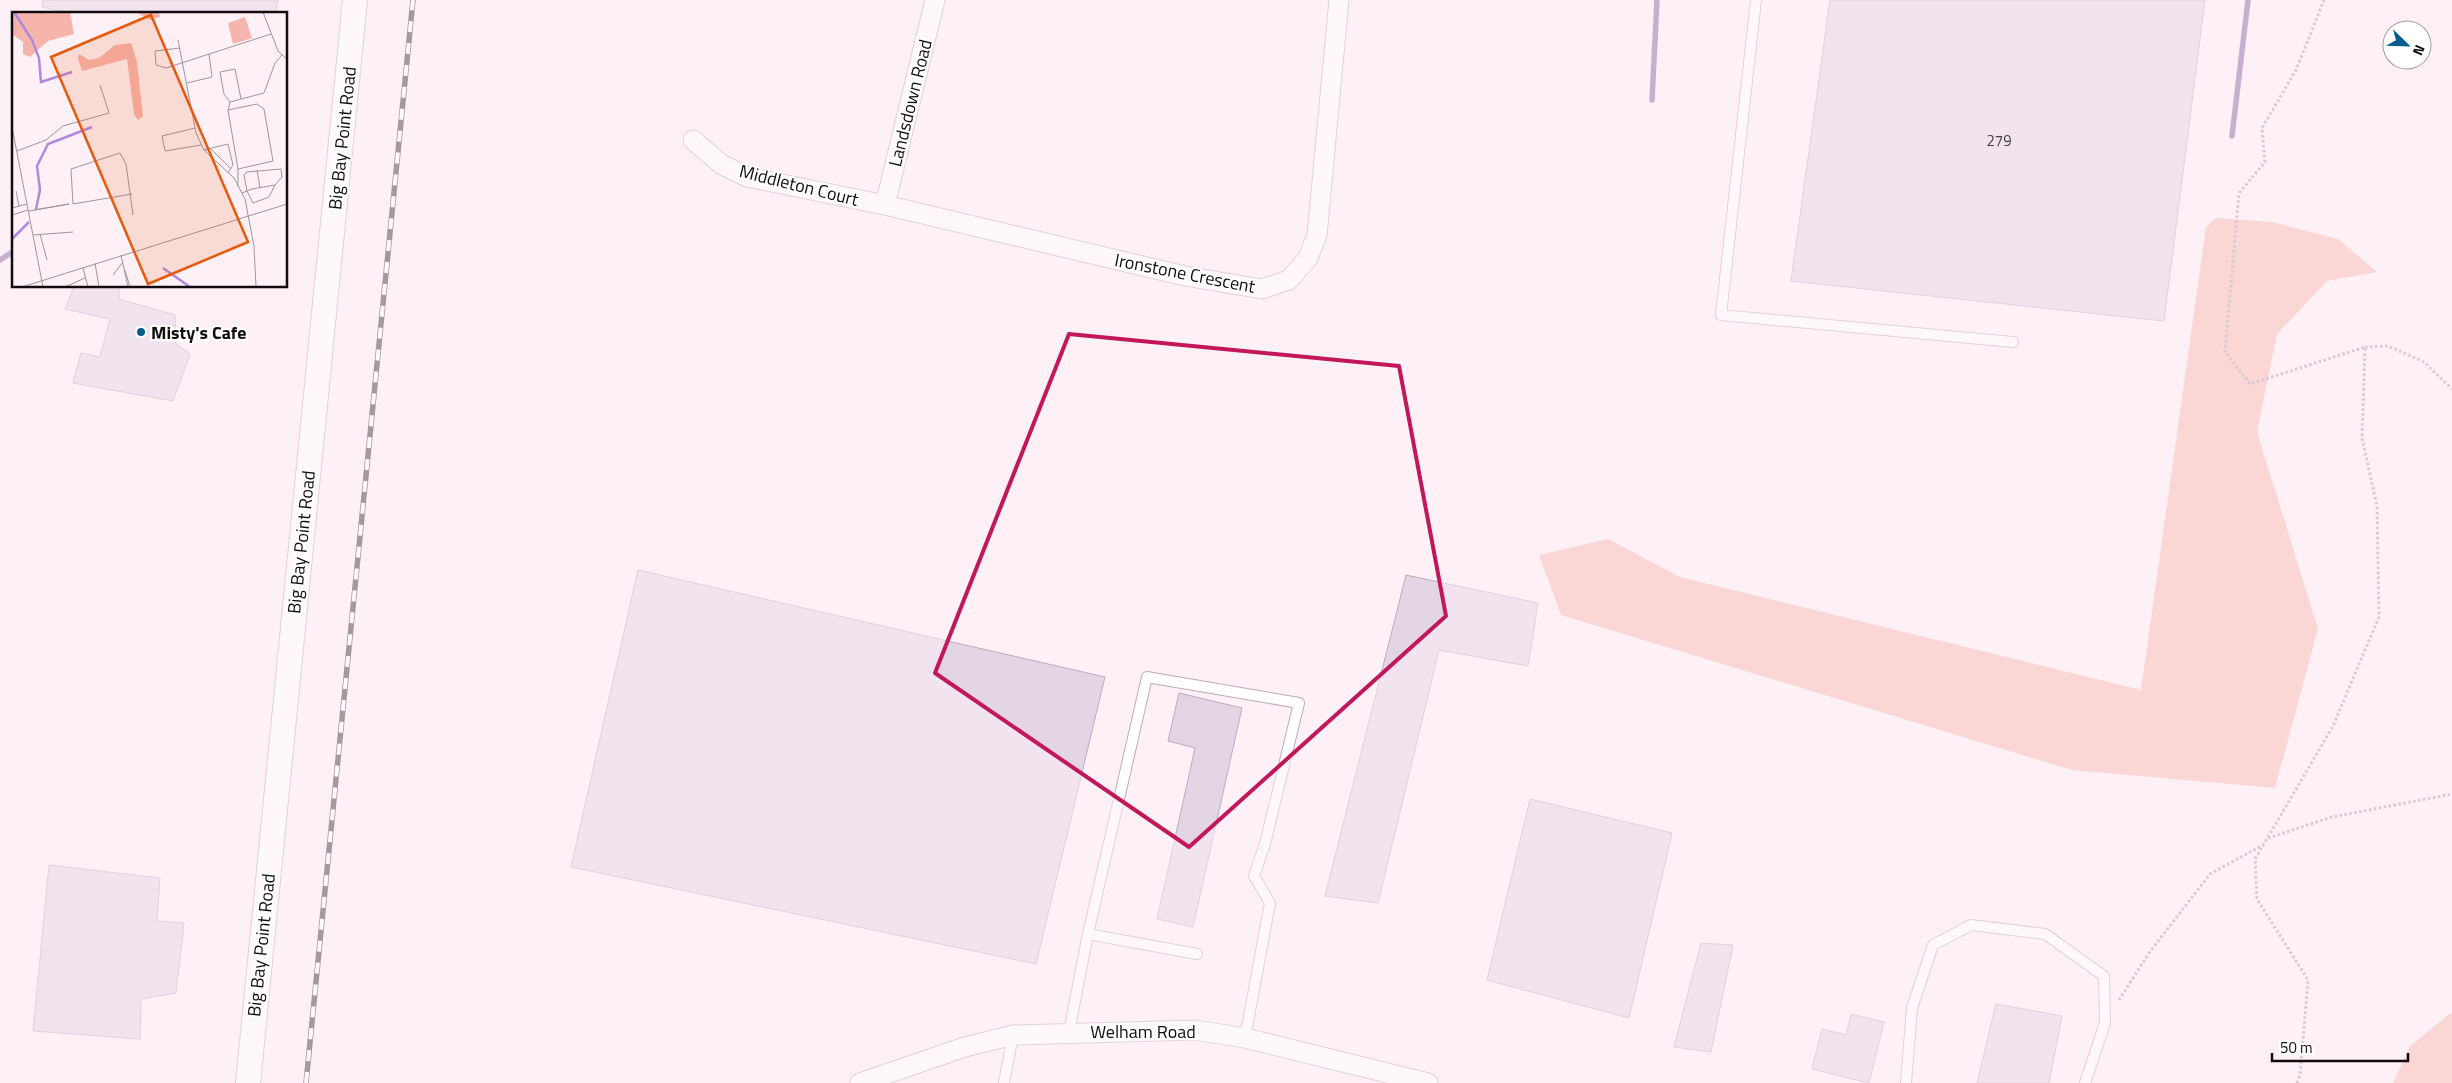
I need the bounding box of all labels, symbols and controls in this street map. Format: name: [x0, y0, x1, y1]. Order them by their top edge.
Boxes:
inset map: [12, 12, 288, 288]
north arrow: [2382, 20, 2432, 70]
street label: Landsdown Road: [881, 36, 939, 170]
text: N: [2408, 42, 2431, 59]
street label: Big Bay Point Road: [321, 65, 363, 211]
house number: 279: [1986, 129, 2012, 152]
street label: Middleton Court: [737, 157, 862, 213]
street label: Ironstone Crescent: [1112, 246, 1258, 300]
place label: Misty's Cafe: [151, 319, 246, 346]
marker: Misty's Cafe: [135, 326, 147, 338]
street label: Big Bay Point Road: [280, 469, 322, 615]
street label: Big Bay Point Road: [240, 872, 282, 1018]
street label: Welham Road: [1090, 1018, 1196, 1045]
scale bar: [2272, 1030, 2408, 1062]
text: 50 m: [2280, 1036, 2313, 1059]

